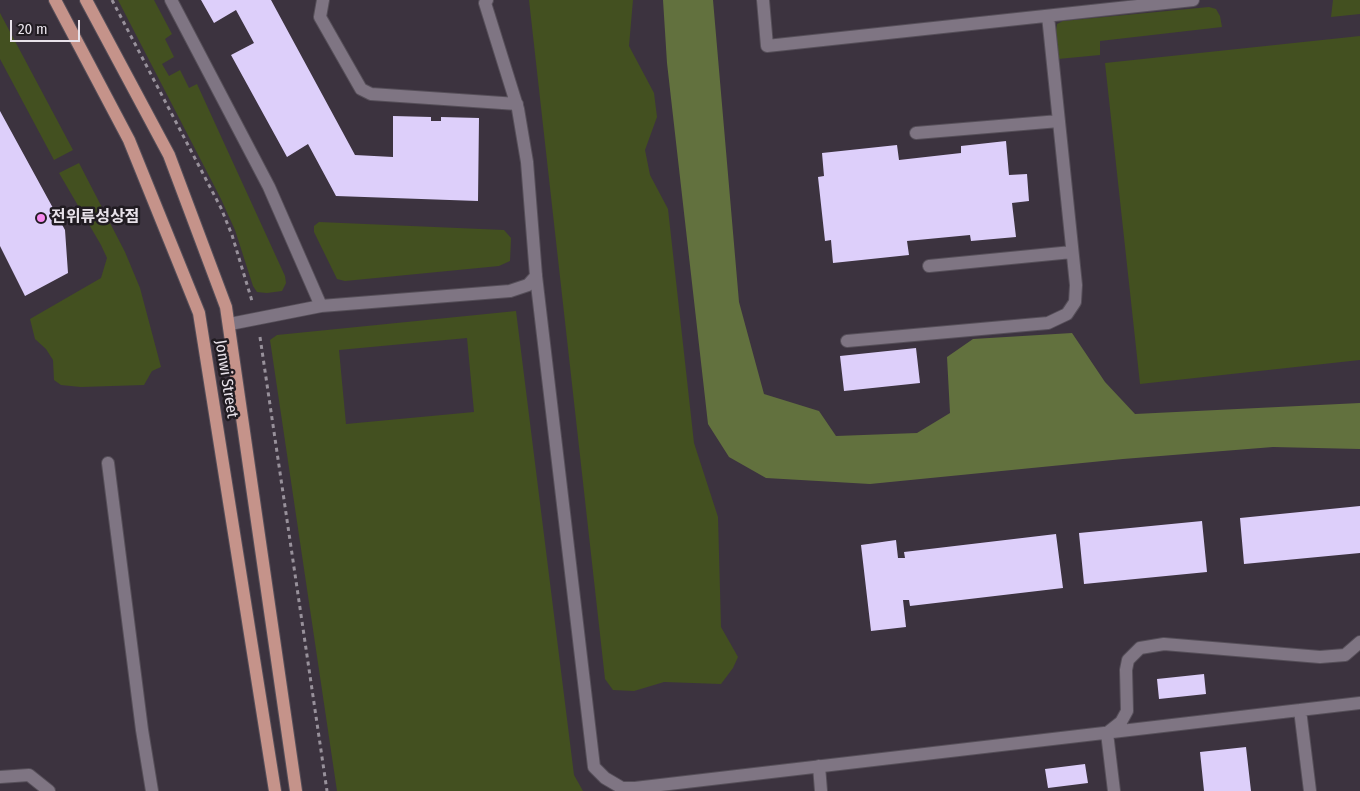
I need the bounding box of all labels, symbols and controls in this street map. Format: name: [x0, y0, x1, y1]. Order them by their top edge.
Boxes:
scale bar: [12, 10, 82, 42]
text: 20 m: [18, 20, 48, 38]
place label: 전위류성상점: [51, 208, 139, 228]
marker: 전위류성상점: [35, 212, 47, 224]
street label: Jonwi Street: [210, 339, 242, 419]

